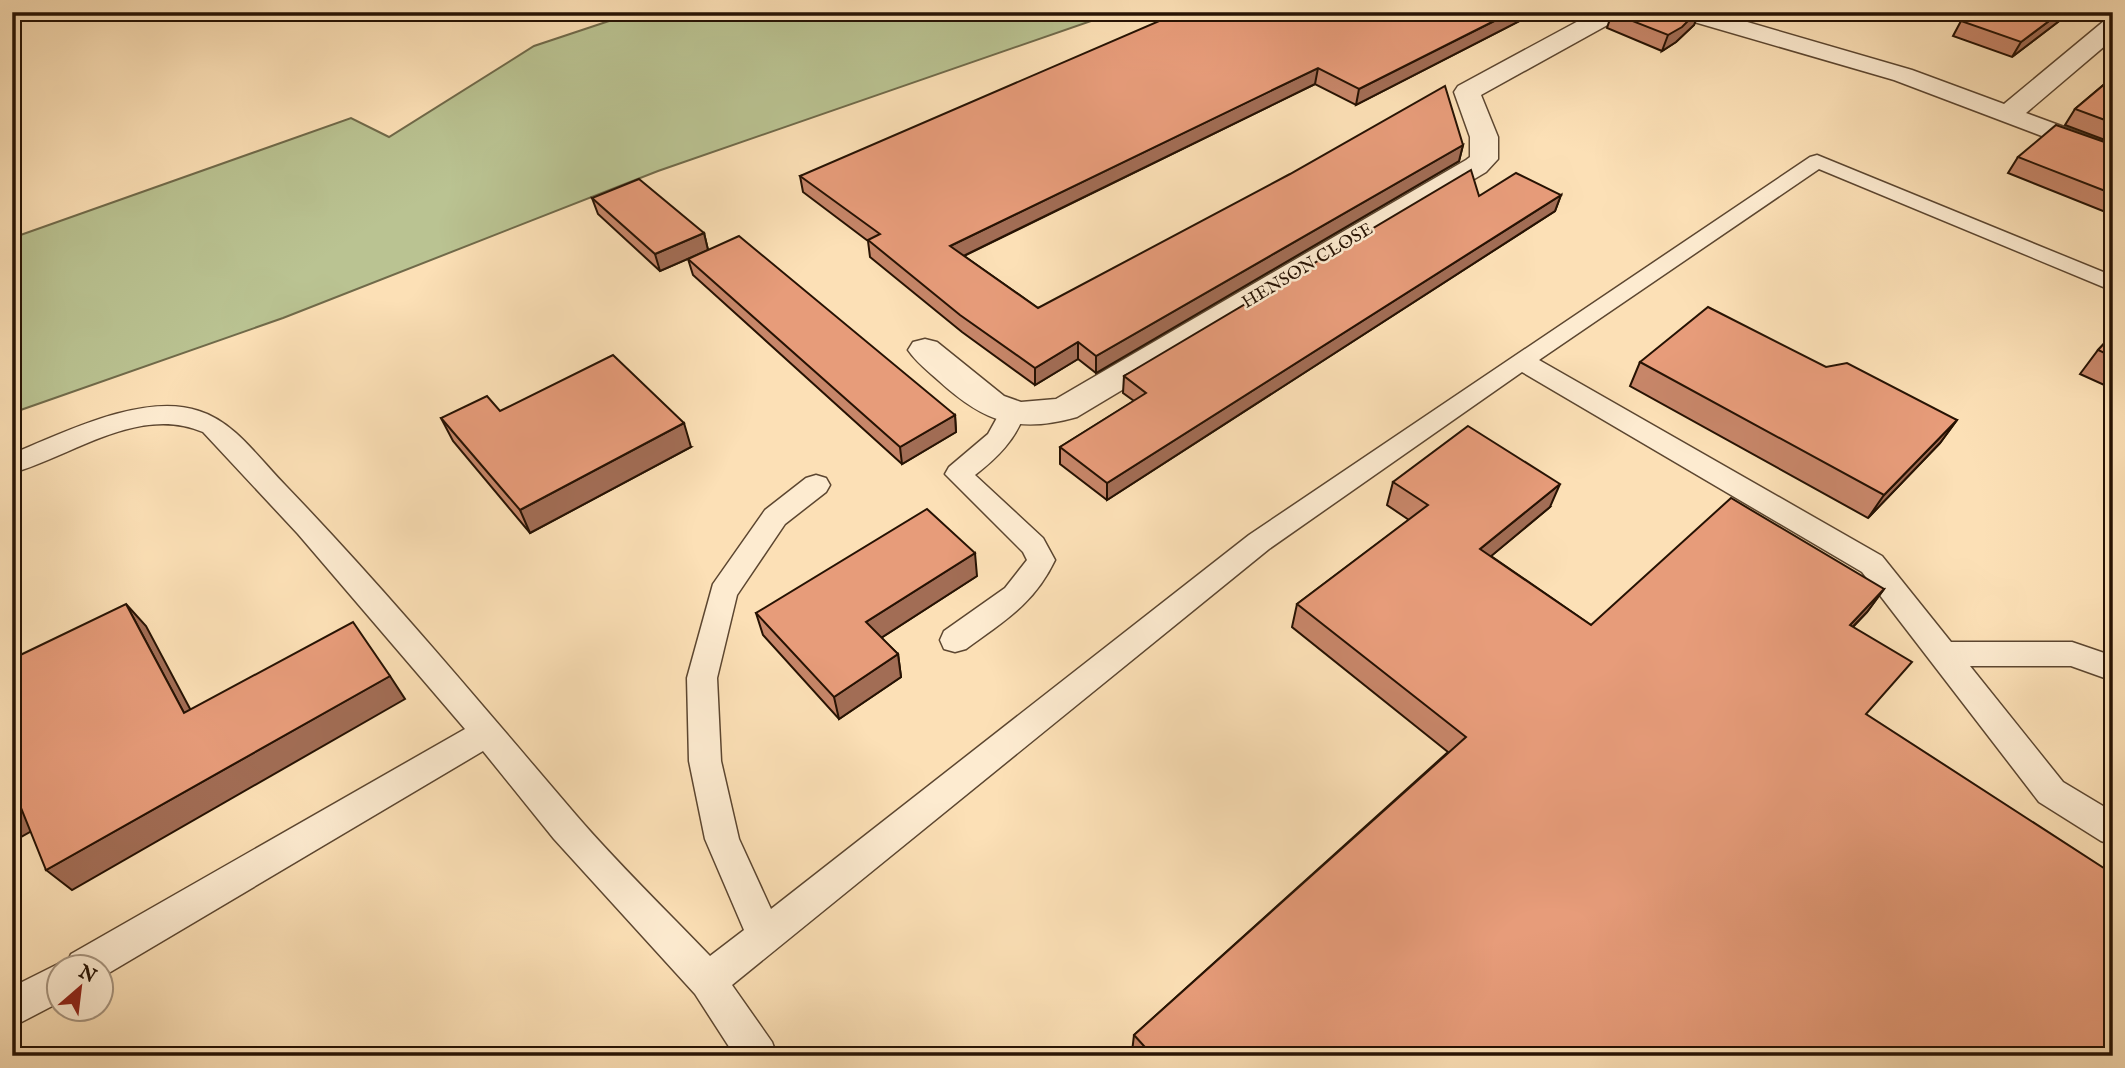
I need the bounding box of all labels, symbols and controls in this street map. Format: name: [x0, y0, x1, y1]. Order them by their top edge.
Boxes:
street label: HENSON CLOSE: [1238, 218, 1378, 315]
north arrow: [46, 953, 116, 1023]
text: N: [73, 960, 100, 989]

